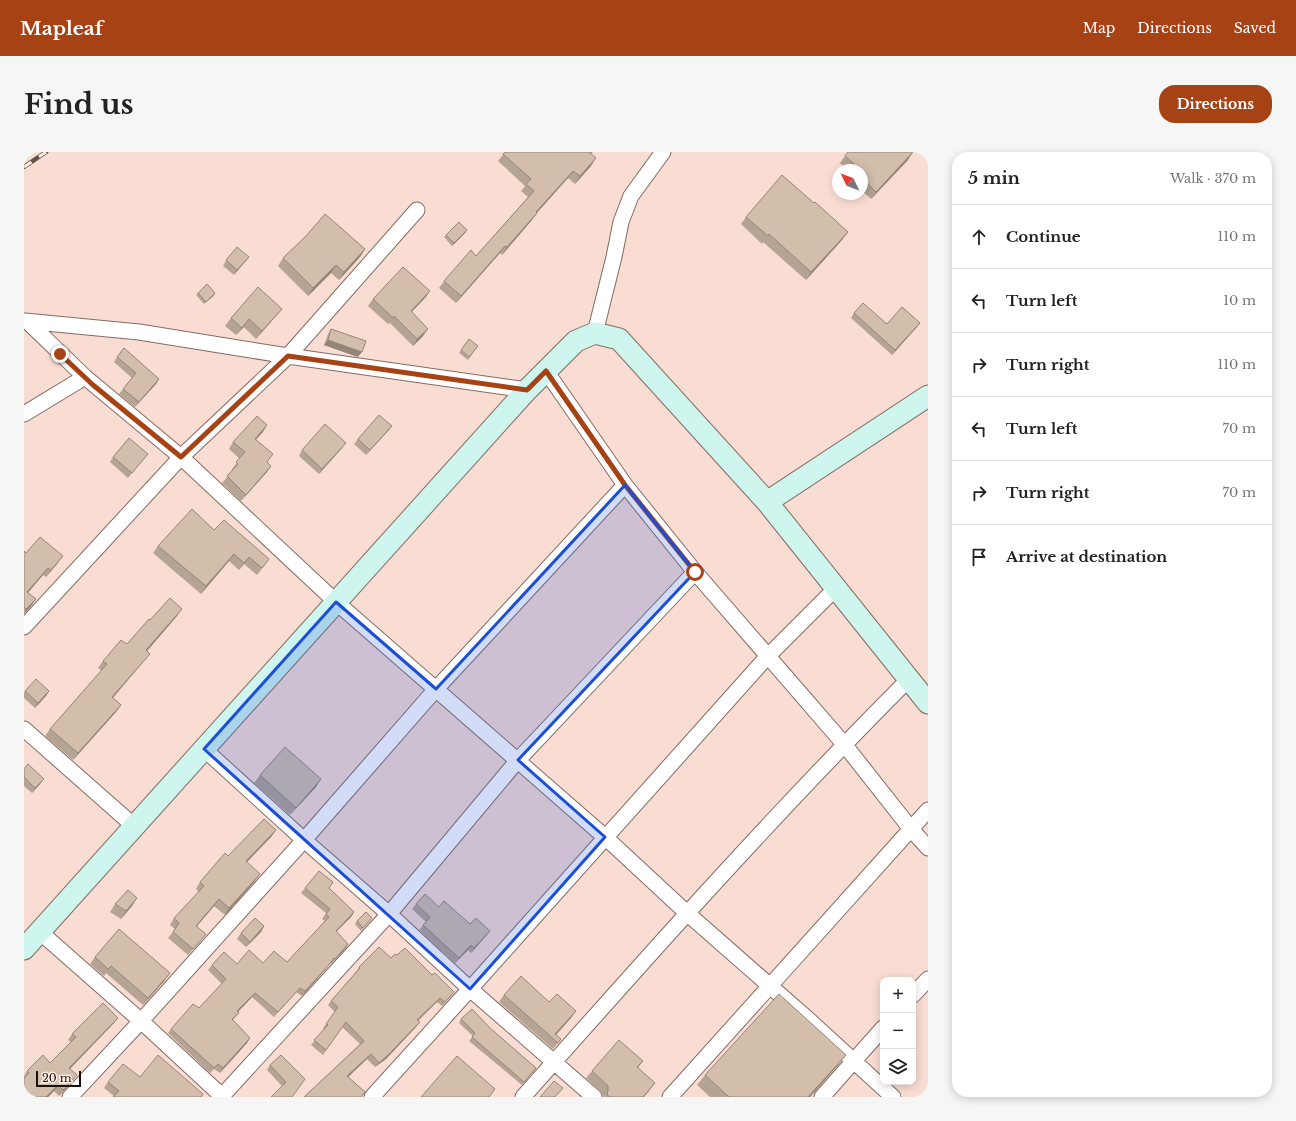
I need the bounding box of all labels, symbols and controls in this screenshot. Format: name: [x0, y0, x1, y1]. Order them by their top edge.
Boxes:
text: Mapleaf: [20, 17, 103, 40]
text: Map: [1083, 19, 1115, 37]
text: Directions: [1137, 19, 1212, 37]
text: Saved: [1234, 19, 1276, 37]
button: Directions: [1159, 85, 1272, 123]
text: Find us: [24, 87, 134, 122]
north arrow: [832, 164, 868, 200]
text: 5 min: [968, 168, 1020, 189]
text: Walk · 370 m: [1170, 170, 1256, 187]
icon: ahead: [968, 226, 990, 248]
text: Continue: [1006, 227, 1081, 246]
text: 110 m: [1217, 228, 1256, 245]
icon: left: [968, 290, 990, 312]
text: Turn left: [1006, 291, 1077, 310]
text: 10 m: [1223, 292, 1256, 309]
route end: [51, 345, 69, 363]
icon: right: [968, 354, 990, 376]
text: Turn right: [1006, 355, 1089, 374]
text: 110 m: [1217, 356, 1256, 373]
icon: left: [968, 418, 990, 440]
text: Turn left: [1006, 419, 1077, 438]
text: 70 m: [1223, 420, 1256, 437]
icon: right: [968, 482, 990, 504]
text: Turn right: [1006, 483, 1089, 502]
text: 70 m: [1223, 484, 1256, 501]
icon: arrive: [968, 546, 990, 568]
text: Arrive at destination: [1006, 547, 1167, 566]
route start: [686, 563, 704, 581]
map controls: [880, 977, 916, 1085]
button: +: [880, 977, 916, 1013]
button: −: [880, 1013, 916, 1049]
button: layers: [880, 1049, 916, 1085]
scale bar: [36, 1069, 81, 1088]
text: 20 m: [42, 1071, 72, 1085]

